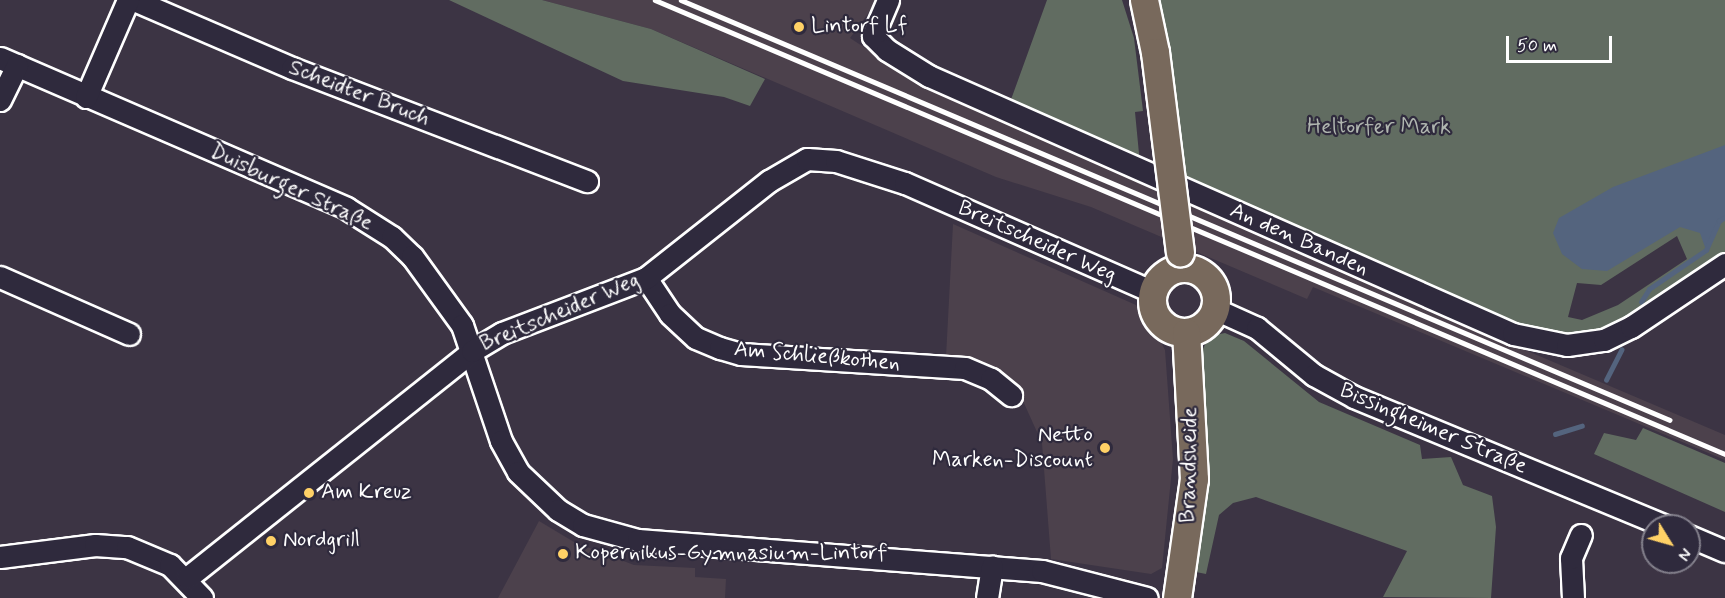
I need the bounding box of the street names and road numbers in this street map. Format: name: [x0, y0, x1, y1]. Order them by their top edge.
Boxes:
street label: Scheidter Bruch: [285, 55, 433, 133]
street label: Duisburger Straße: [205, 139, 377, 237]
street label: Breitscheider Weg: [953, 195, 1121, 289]
street label: An den Banden: [1229, 199, 1369, 281]
street label: Breitscheider Weg: [475, 267, 645, 359]
street label: Am Schließkothen: [732, 337, 902, 377]
street label: Bissingheimer Straße: [1337, 378, 1529, 480]
street label: Brandsheide: [1176, 407, 1204, 523]

